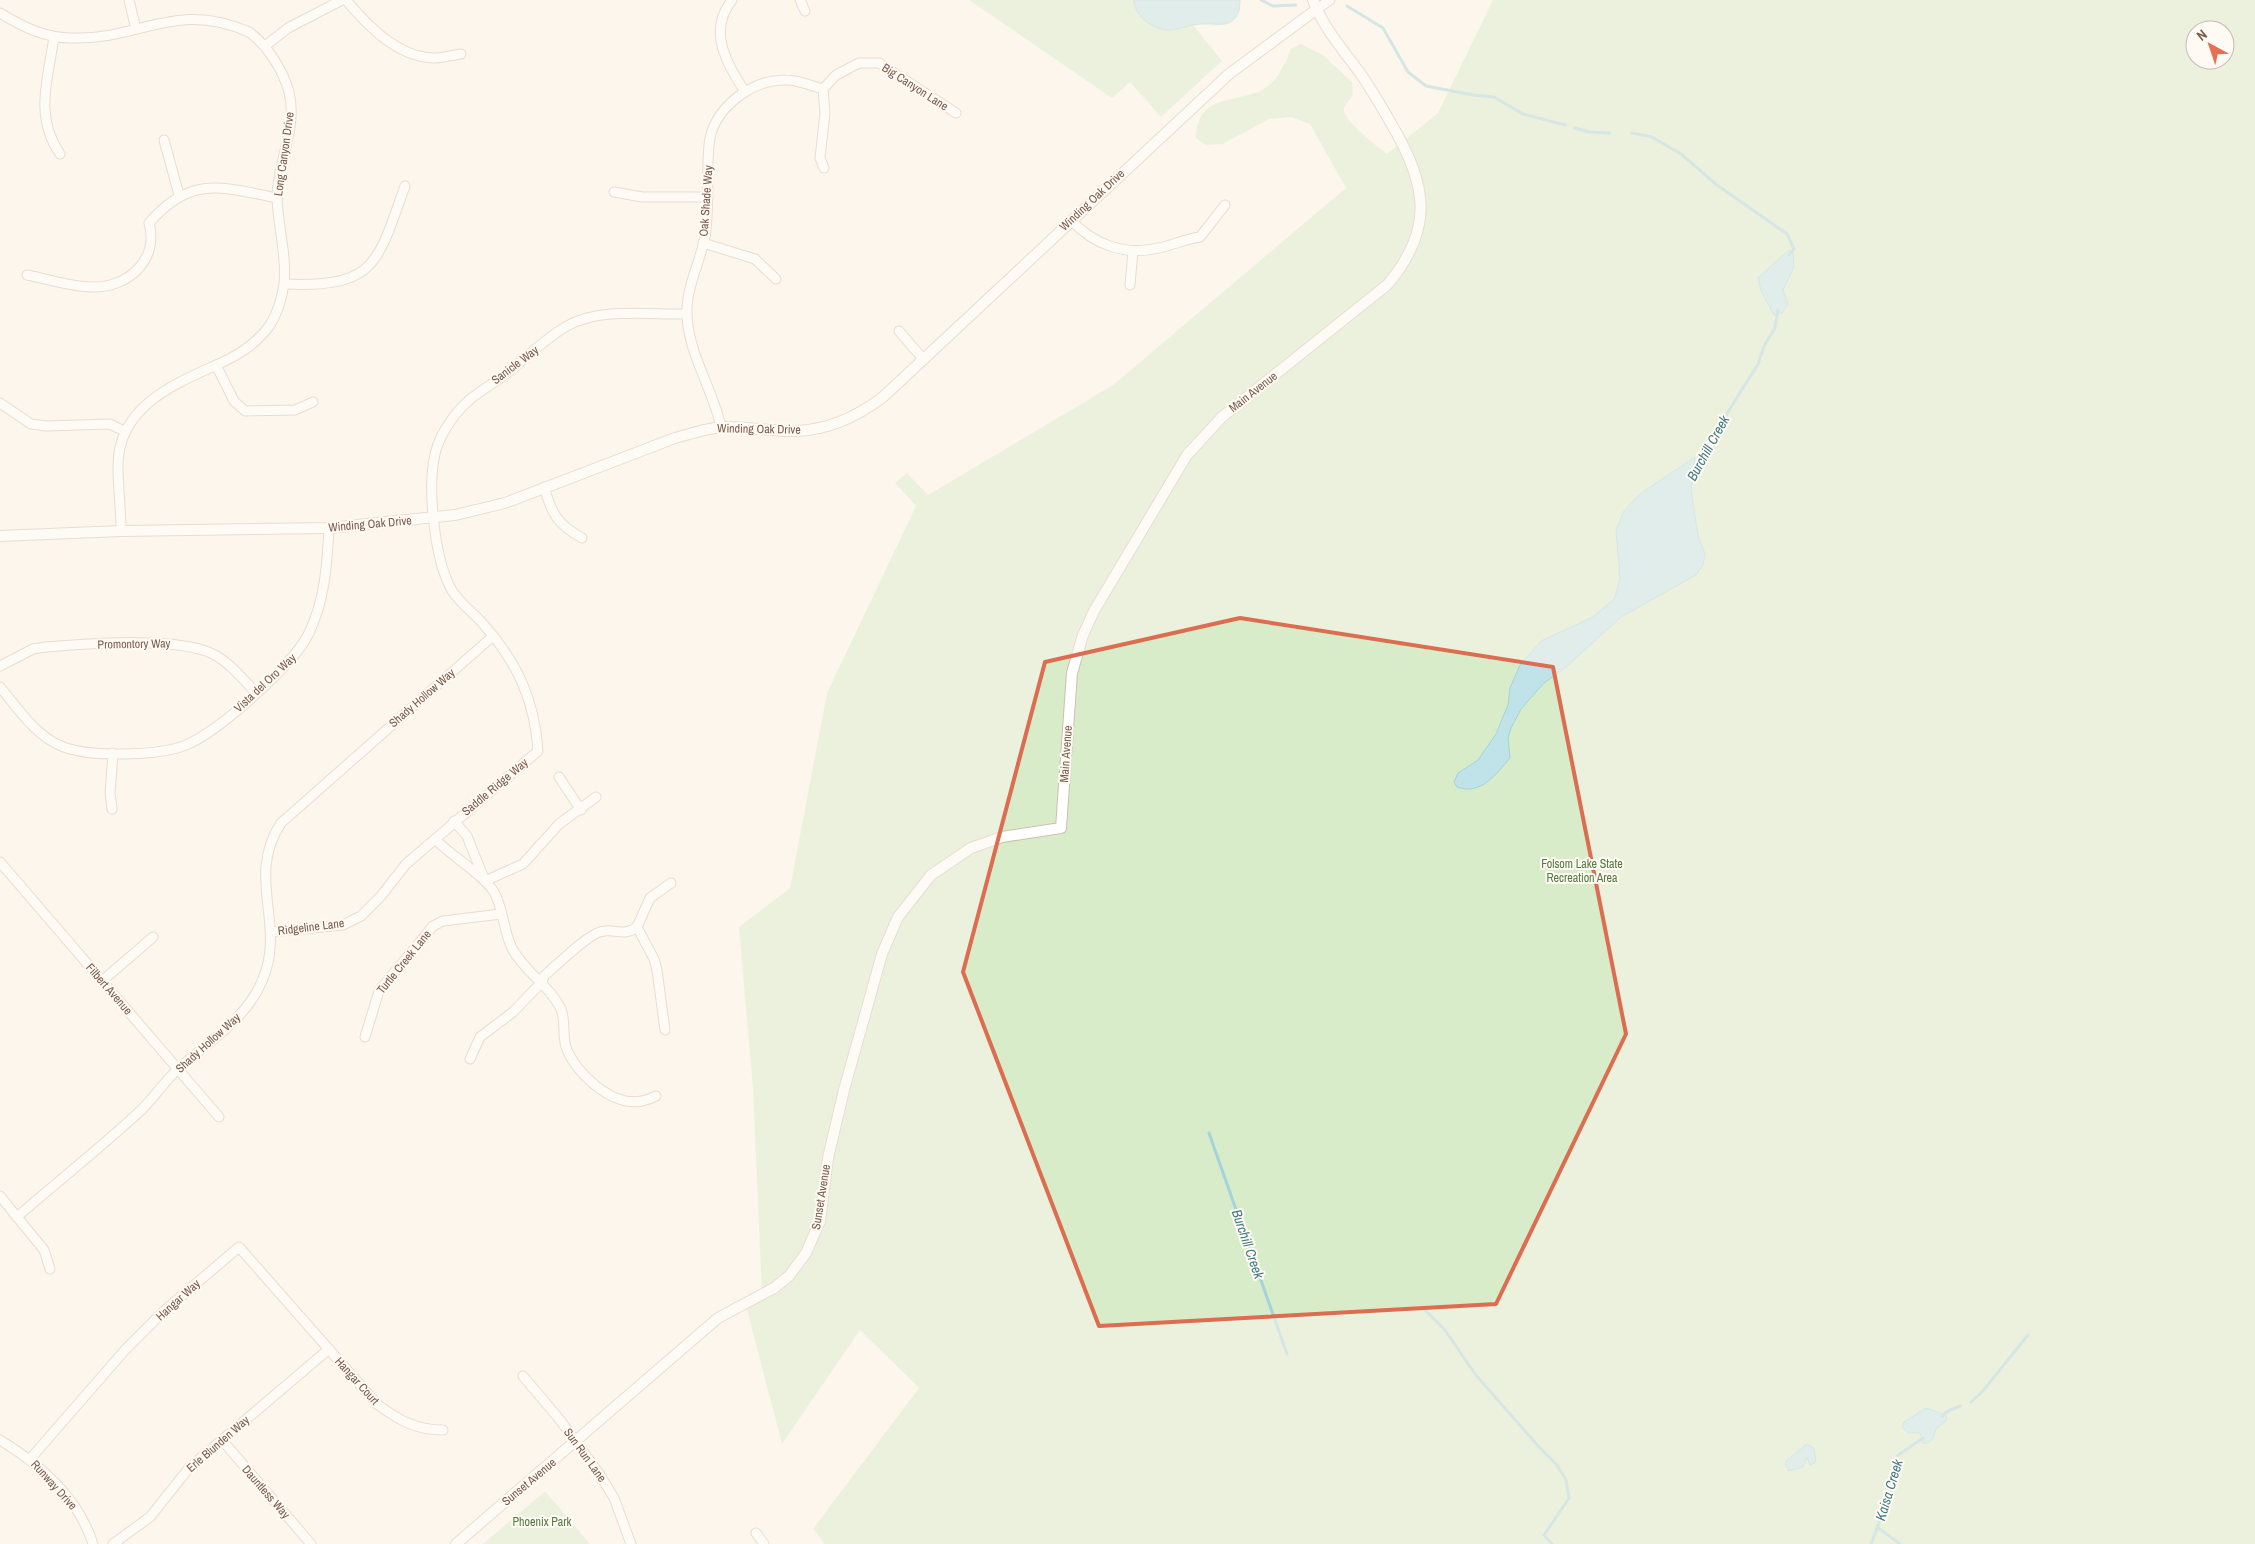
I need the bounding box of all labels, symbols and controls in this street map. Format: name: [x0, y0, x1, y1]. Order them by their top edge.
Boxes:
north arrow: [2185, 20, 2235, 70]
text: N: [2193, 25, 2211, 45]
street label: Big Canyon Lane: [879, 60, 951, 114]
street label: Long Canyon Drive: [270, 111, 298, 197]
street label: Oak Shade Way: [696, 165, 716, 237]
street label: Winding Oak Drive: [1056, 166, 1128, 234]
street label: Sanicle Way: [488, 342, 542, 388]
street label: Main Avenue: [1226, 368, 1280, 416]
water label: Burchill Creek: [1683, 411, 1734, 484]
street label: Winding Oak Drive: [717, 420, 801, 438]
street label: Winding Oak Drive: [328, 512, 412, 536]
street label: Promontory Way: [97, 635, 171, 653]
street label: Vista del Oro Way: [231, 650, 300, 716]
street label: Shady Hollow Way: [386, 665, 458, 731]
street label: Main Avenue: [1056, 725, 1076, 783]
street label: Saddle Ridge Way: [459, 755, 531, 819]
park label: Folsom Lake State Recreation Area: [1541, 856, 1623, 886]
street label: Ridgeline Lane: [277, 915, 345, 939]
street label: Turtle Creek Lane: [373, 927, 435, 997]
street label: Filbert Avenue: [82, 960, 136, 1018]
street label: Shady Hollow Way: [172, 1009, 244, 1076]
street label: Sunset Avenue: [808, 1163, 834, 1231]
water label: Burchill Creek: [1228, 1207, 1269, 1282]
street label: Hangar Way: [152, 1276, 204, 1324]
street label: Hangar Court: [331, 1354, 383, 1408]
street label: Erle Blunden Way: [183, 1412, 253, 1476]
street label: Sun Run Lane: [560, 1425, 610, 1485]
street label: Sunset Avenue: [499, 1455, 559, 1509]
water label: Kaisa Creek: [1871, 1456, 1907, 1523]
street label: Runway Drive: [27, 1457, 81, 1513]
street label: Dauntless Way: [238, 1462, 294, 1522]
park label: Phoenix Park: [512, 1514, 572, 1530]

